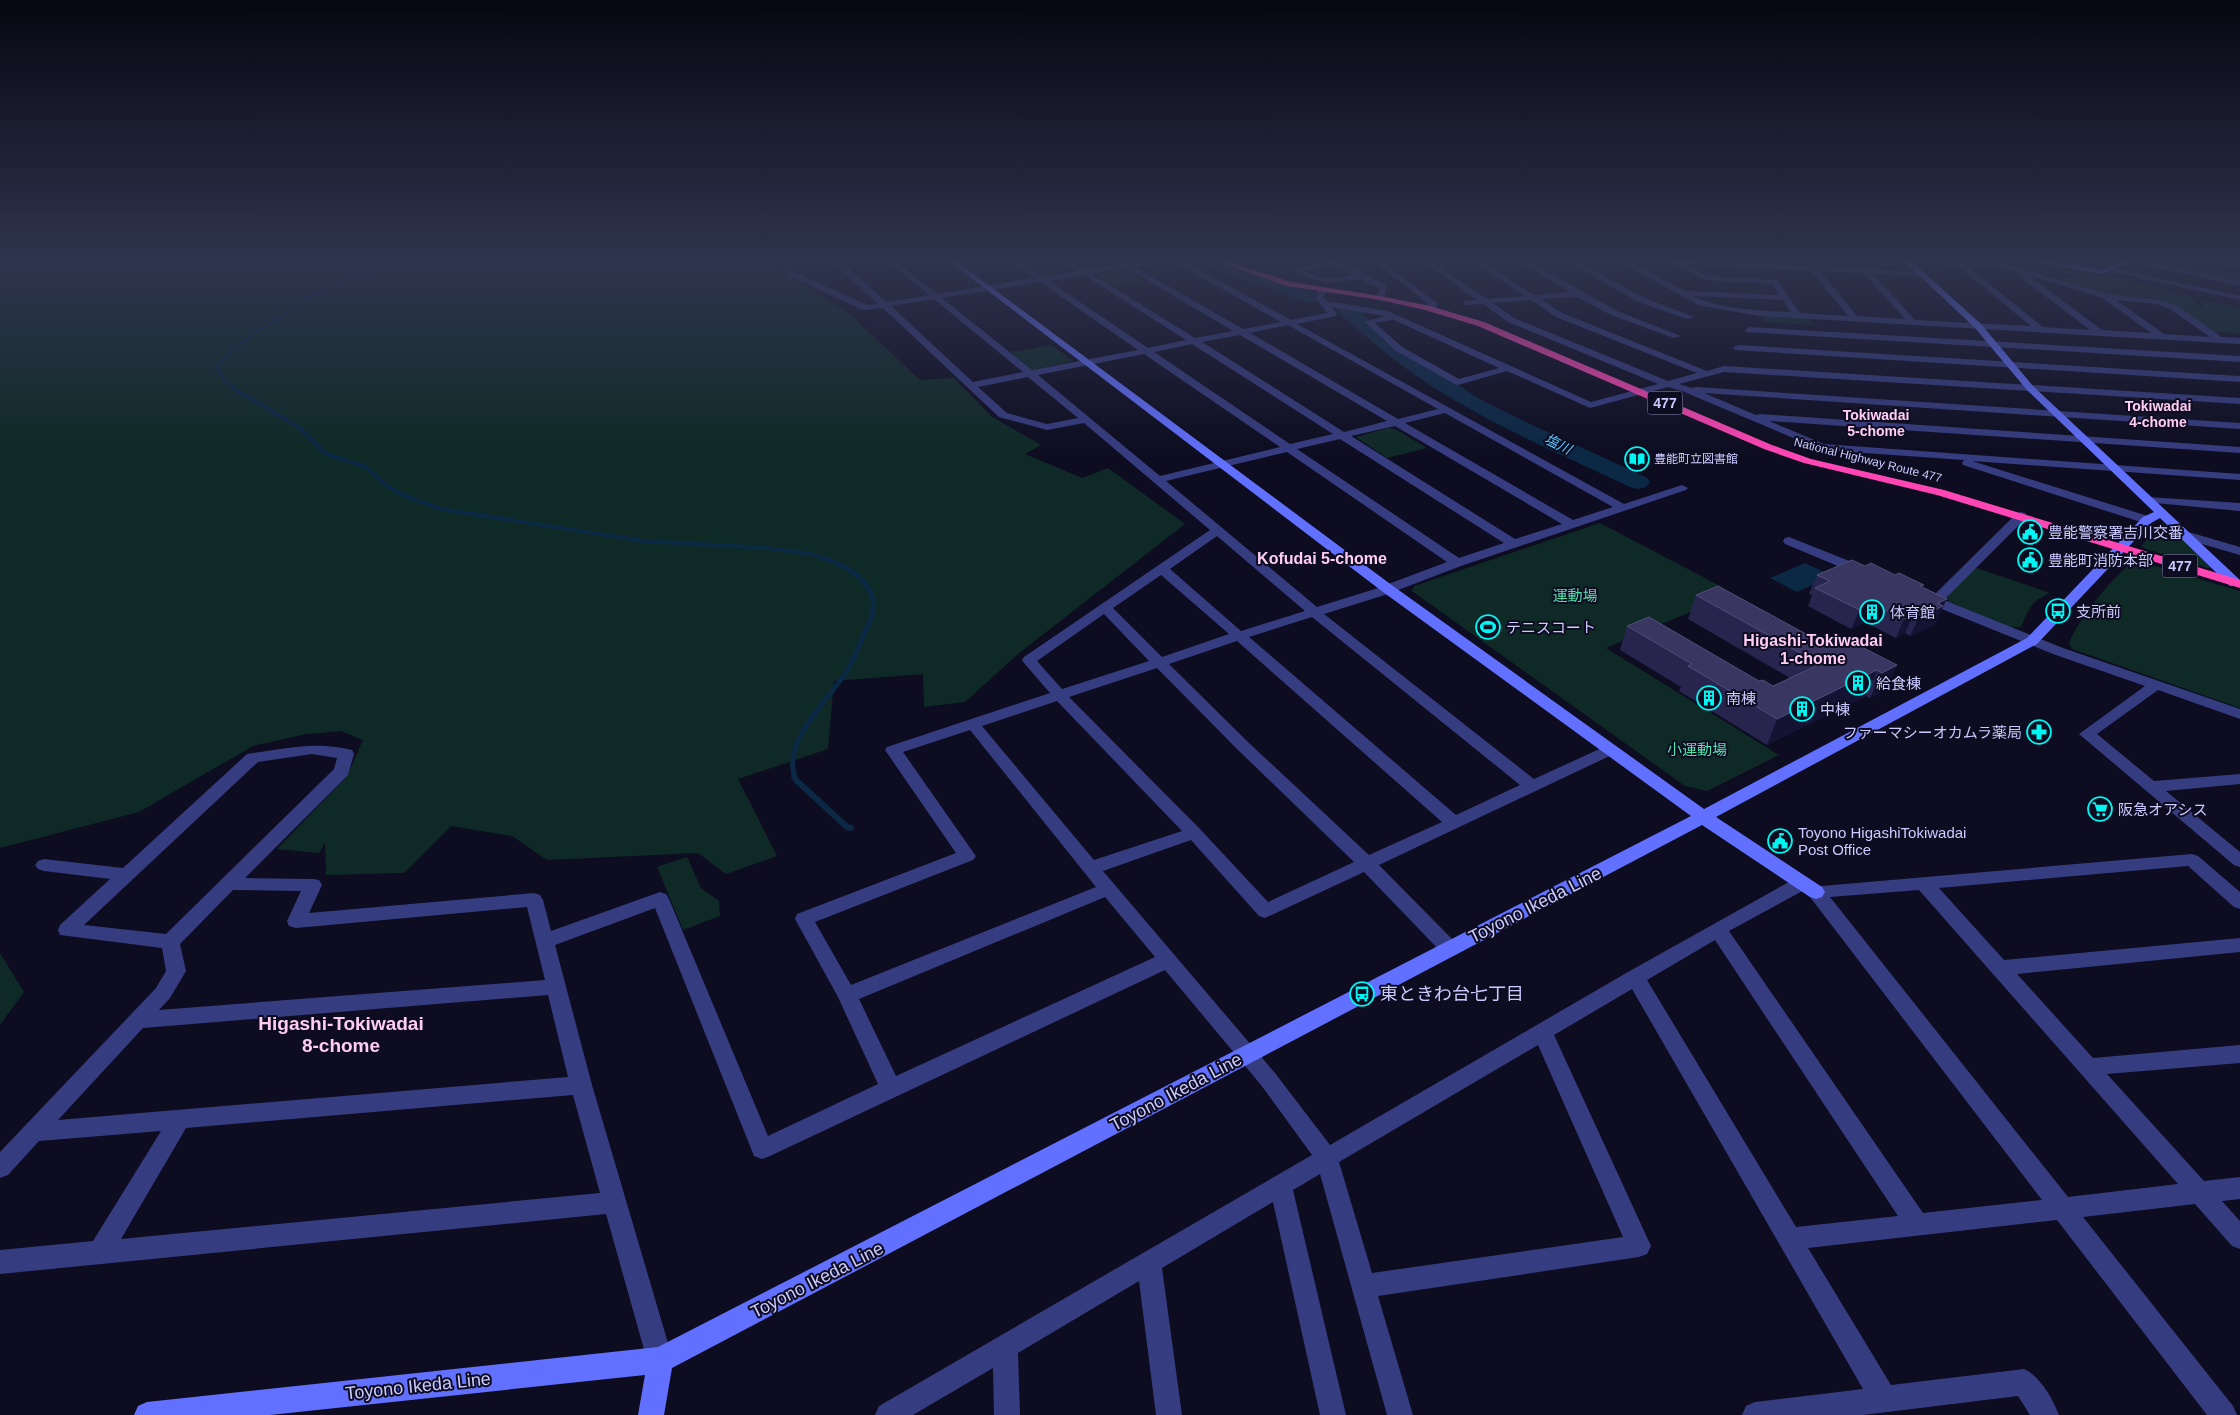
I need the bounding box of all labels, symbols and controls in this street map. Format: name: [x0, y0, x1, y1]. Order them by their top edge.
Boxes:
road number: 477: [1648, 392, 1682, 414]
district label: Tokiwadai 4-chome: [2125, 398, 2191, 430]
district label: Tokiwadai 5-chome: [1843, 407, 1909, 439]
water label: 塩川: [1542, 431, 1576, 458]
street label: National Highway Route 477: [1793, 435, 1944, 485]
library icon: 豊能町立図書館: [1624, 446, 1650, 472]
place label: 豊能町立図書館: [1654, 452, 1738, 466]
public building icon: 豊能警察署吉川交番: [2017, 519, 2043, 545]
place label: 豊能警察署吉川交番: [2048, 524, 2183, 541]
public building icon: 豊能町消防本部: [2017, 547, 2043, 573]
district label: Kofudai 5-chome: [1257, 550, 1387, 567]
place label: 豊能町消防本部: [2048, 552, 2153, 569]
road number: 477: [2162, 554, 2198, 578]
park label: 運動場: [1552, 587, 1598, 604]
bus stop icon: 支所前: [2045, 598, 2071, 624]
building icon: 体育館: [1859, 599, 1885, 625]
place label: 支所前: [2076, 603, 2121, 620]
place label: 体育館: [1890, 604, 1935, 621]
sports icon: テニスコート: [1475, 614, 1501, 640]
place label: テニスコート: [1506, 619, 1596, 636]
district label: Higashi-Tokiwadai 1-chome: [1743, 632, 1883, 667]
building icon: 給食棟: [1845, 670, 1871, 696]
place label: 給食棟: [1876, 675, 1921, 692]
building icon: 南棟: [1696, 685, 1722, 711]
place label: 南棟: [1726, 690, 1756, 707]
building icon: 中棟: [1789, 696, 1815, 722]
place label: 中棟: [1820, 701, 1850, 718]
pharmacy icon: ファーマシーオカムラ薬局: [2026, 719, 2052, 745]
place label: ファーマシーオカムラ薬局: [1843, 724, 2022, 741]
park label: 小運動場: [1667, 741, 1727, 758]
supermarket icon: 阪急オアシス: [2087, 796, 2113, 822]
place label: 阪急オアシス: [2118, 801, 2207, 818]
place label: Toyono HigashiTokiwadai Post Office: [1798, 824, 1966, 858]
public building icon: Toyono HigashiTokiwadai Post Office: [1767, 828, 1793, 854]
street label: Toyono Ikeda Line: [1465, 863, 1605, 947]
bus stop icon: 東ときわ台七丁目: [1349, 981, 1375, 1007]
place label: 東ときわ台七丁目: [1380, 984, 1524, 1004]
district label: Higashi-Tokiwadai 8-chome: [258, 1013, 424, 1056]
street label: Toyono Ikeda Line: [1107, 1049, 1245, 1135]
street label: Toyono Ikeda Line: [747, 1238, 887, 1322]
street label: Toyono Ikeda Line: [344, 1368, 492, 1404]

